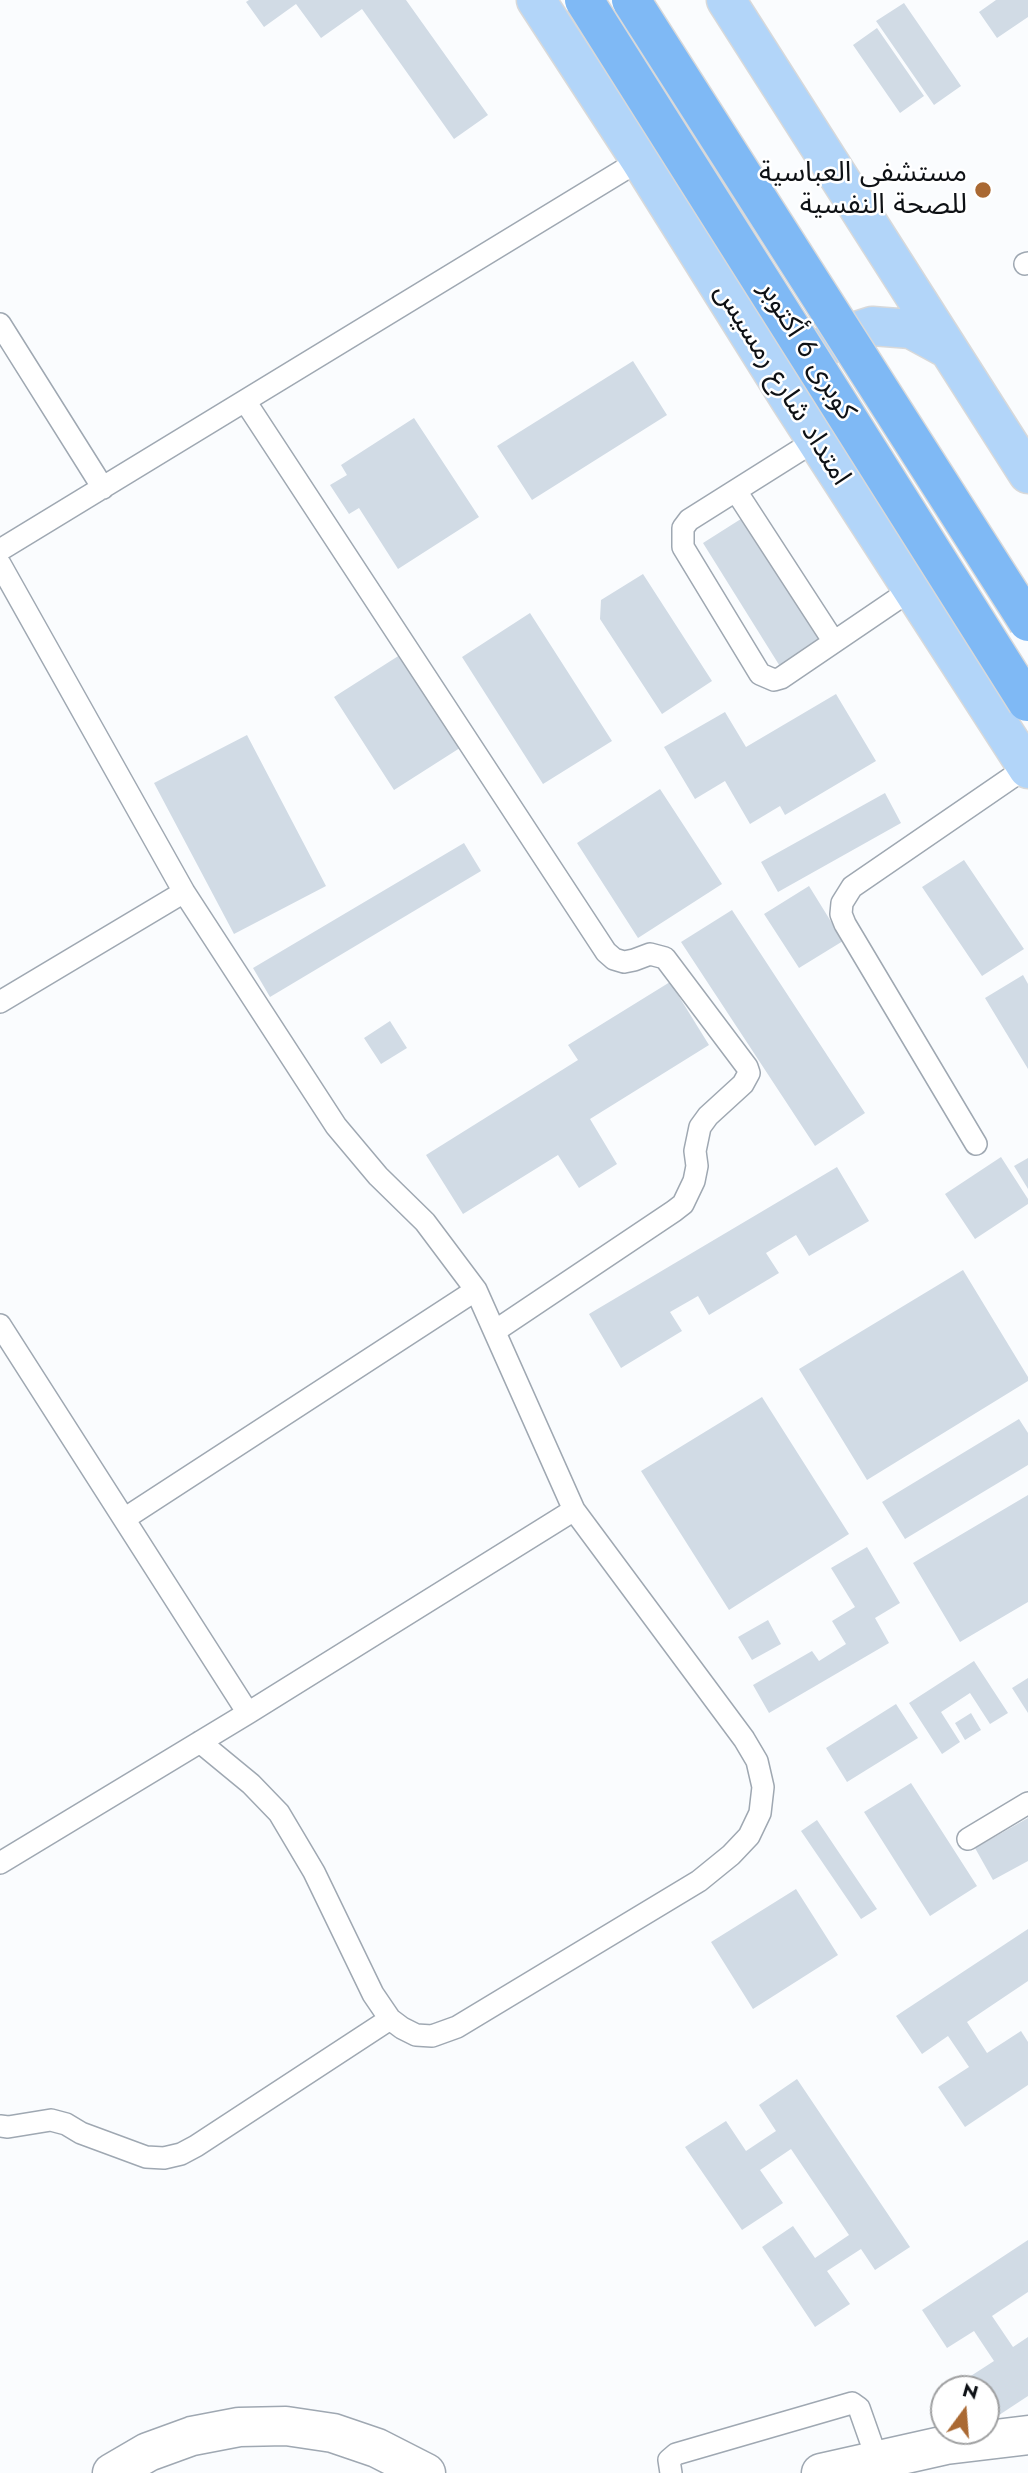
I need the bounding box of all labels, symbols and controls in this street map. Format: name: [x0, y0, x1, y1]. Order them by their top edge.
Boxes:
place label: مستشفى العباسية للصحة النفسية: [759, 157, 967, 223]
marker: مستشفى العباسية للصحة النفسية: [973, 180, 993, 200]
street label: كوبرى 6 أكتوبر: [750, 275, 862, 427]
street label: امتداد شارع رمسيس: [705, 278, 857, 492]
north arrow: [930, 2375, 1000, 2445]
text: N: [959, 2376, 981, 2406]

